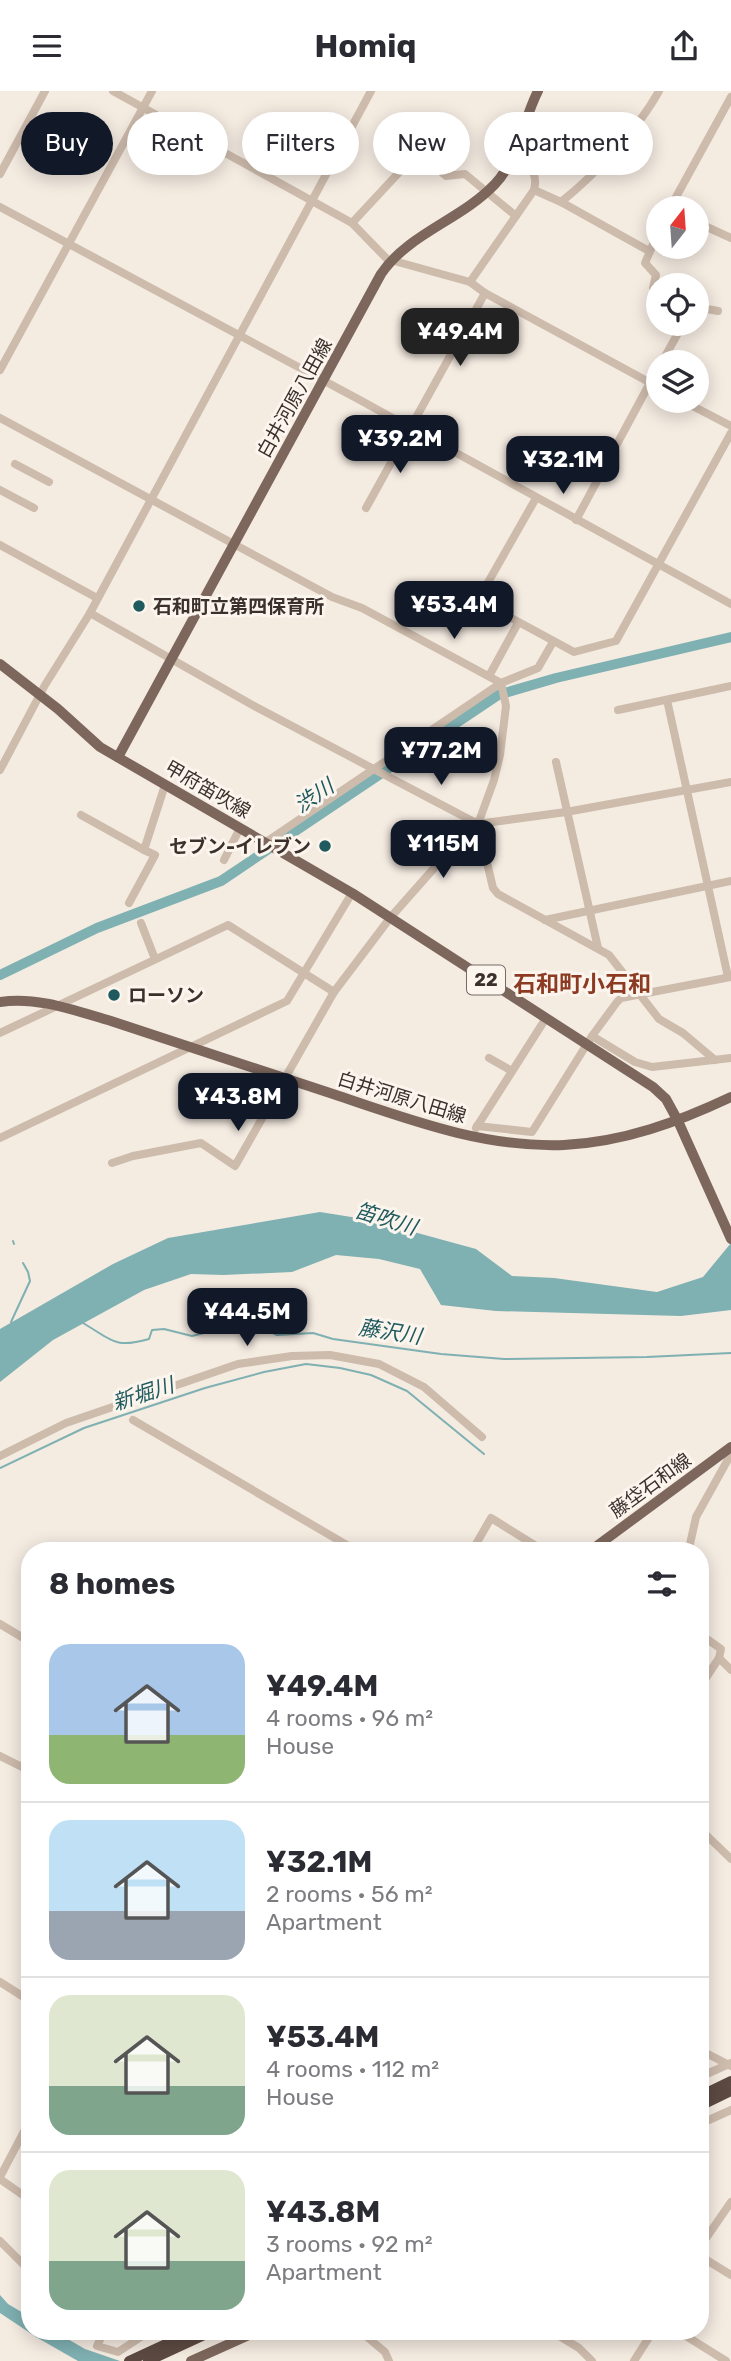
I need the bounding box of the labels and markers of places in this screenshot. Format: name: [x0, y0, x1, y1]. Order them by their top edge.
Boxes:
pin: ¥49.4M: [403, 309, 517, 368]
pin: ¥39.2M: [343, 415, 457, 475]
pin: ¥32.1M: [506, 437, 620, 496]
pin: ¥53.4M: [397, 581, 511, 641]
place label: 石和町立第四保育所: [153, 595, 324, 618]
marker: 石和町立第四保育所: [131, 598, 147, 614]
pin: ¥77.2M: [384, 727, 498, 787]
pin: ¥115M: [394, 821, 492, 880]
place label: セブン-イレブン: [169, 835, 311, 858]
marker: セブン-イレブン: [317, 838, 333, 854]
place label: ローソン: [128, 984, 204, 1007]
marker: ローソン: [106, 987, 122, 1003]
pin: ¥43.8M: [181, 1073, 295, 1133]
pin: ¥44.5M: [190, 1289, 304, 1348]

